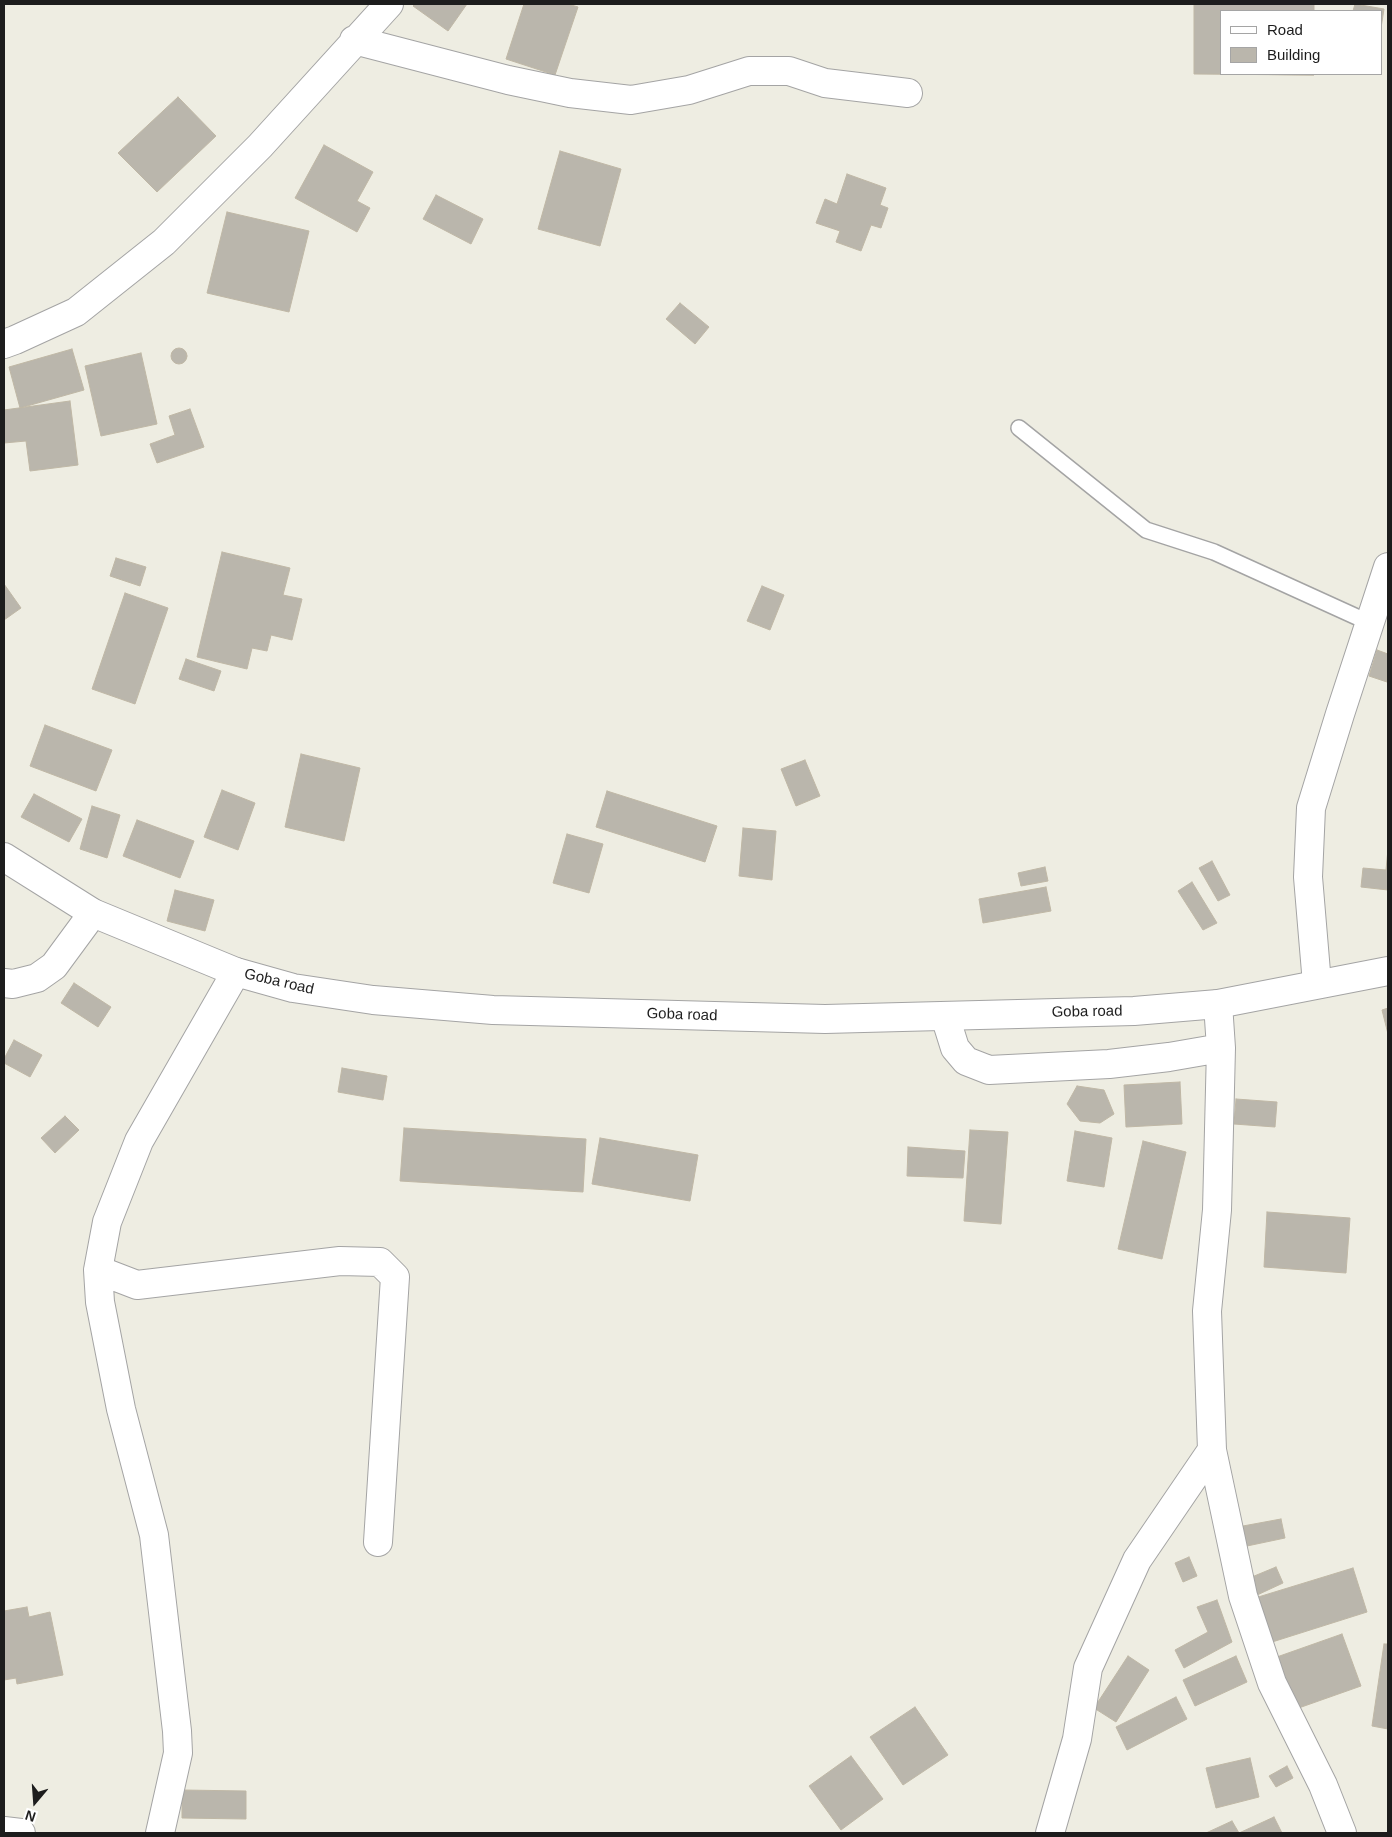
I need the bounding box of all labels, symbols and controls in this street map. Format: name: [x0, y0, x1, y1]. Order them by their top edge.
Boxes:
legend: [1220, 10, 1382, 75]
text: Road: [1267, 21, 1303, 38]
text: Building: [1267, 46, 1320, 63]
street label: Goba road: [242, 965, 316, 999]
street label: Goba road: [1051, 1002, 1123, 1022]
street label: Goba road: [646, 1005, 718, 1025]
north arrow: [10, 1777, 60, 1827]
text: N: [23, 1807, 38, 1825]

